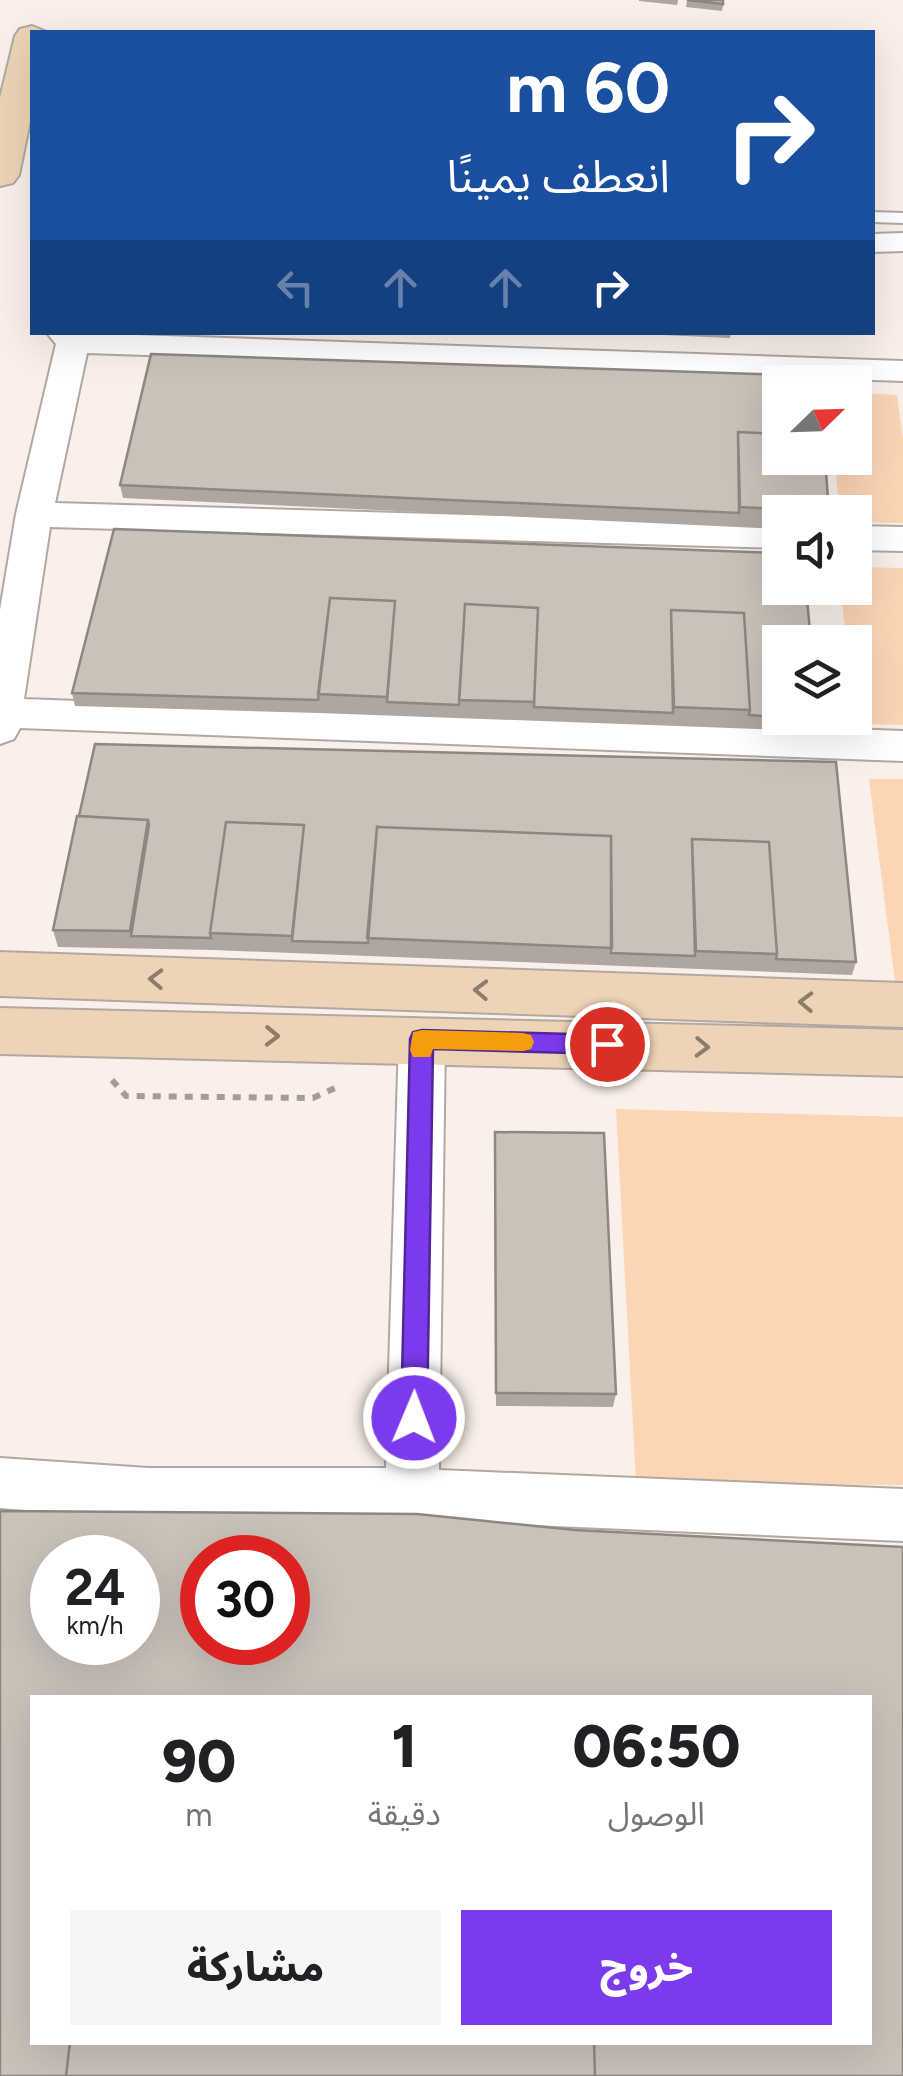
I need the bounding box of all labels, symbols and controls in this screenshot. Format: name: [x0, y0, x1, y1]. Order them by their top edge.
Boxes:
text: 60 m: [506, 45, 670, 130]
icon: right: [705, 70, 835, 200]
text: انعطف يمينًا: [446, 149, 670, 203]
icon: left: [268, 260, 323, 315]
icon: ahead: [373, 260, 428, 315]
icon: ahead: [478, 260, 533, 315]
icon: right: [583, 260, 638, 315]
north arrow: [762, 365, 872, 475]
map controls: [762, 365, 872, 735]
button: sound: [762, 495, 872, 605]
button: layers: [762, 625, 872, 735]
one-way arrow: [147, 969, 163, 990]
one-way arrow: [472, 980, 488, 1001]
one-way arrow: [797, 991, 813, 1012]
pin: [565, 1002, 650, 1087]
icon: arrive: [580, 1017, 635, 1072]
one-way arrow: [266, 1025, 281, 1047]
one-way arrow: [695, 1037, 711, 1058]
position arrow: [362, 1366, 466, 1470]
speed limit sign: 30: [180, 1535, 310, 1665]
text: 24: [65, 1557, 125, 1618]
text: km/h: [66, 1610, 124, 1640]
text: 1: [391, 1710, 417, 1782]
text: 06:50: [572, 1710, 740, 1782]
text: 90: [162, 1725, 236, 1797]
text: دقيقة: [368, 1795, 441, 1833]
text: الوصول: [608, 1795, 705, 1833]
text: m: [185, 1796, 213, 1834]
button: مشاركة: [70, 1910, 441, 2025]
button: خروج: [461, 1910, 832, 2025]

